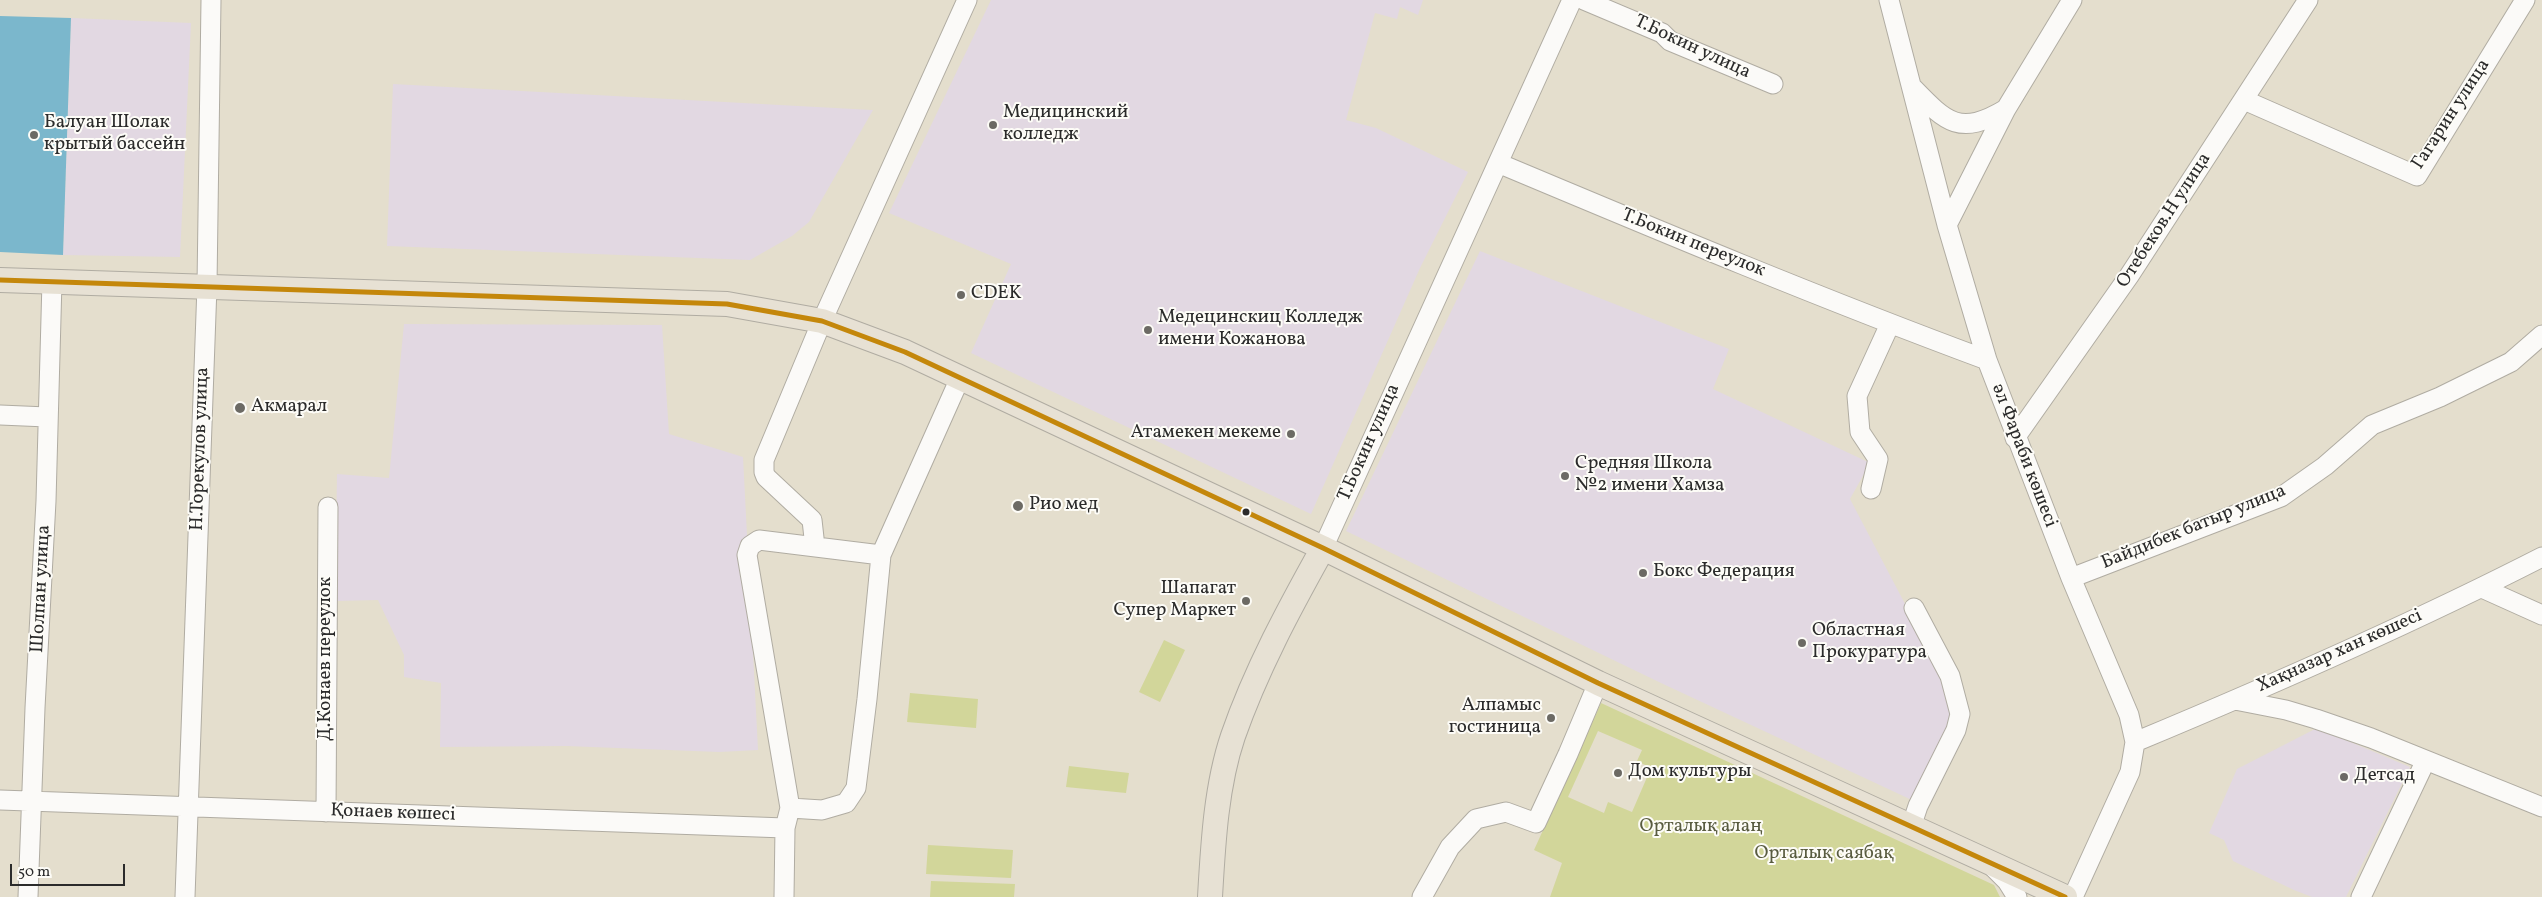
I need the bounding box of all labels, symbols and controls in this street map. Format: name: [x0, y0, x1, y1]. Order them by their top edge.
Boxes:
street label: Т.Бокин улица: [1630, 11, 1754, 85]
street label: Гагарин улица: [2408, 56, 2496, 174]
place label: Медицинский колледж: [1003, 103, 1128, 147]
place label: Балуан Шолак крытый бассейн: [44, 113, 185, 157]
marker: Медицинский колледж: [987, 119, 999, 131]
marker: Балуан Шолак крытый бассейн: [28, 129, 40, 141]
street label: Отебеков.Н улица: [2113, 149, 2217, 293]
street label: Т.Бокин переулок: [1618, 205, 1768, 283]
place label: CDEK: [971, 284, 1022, 306]
marker: CDEK: [955, 289, 967, 301]
place label: Медецинскиц Колледж имени Кожанова: [1158, 308, 1363, 352]
marker: Медецинскиц Колледж имени Кожанова: [1142, 324, 1154, 336]
street label: Н.Торекулов улица: [187, 367, 215, 531]
street label: Т.Бокин улица: [1334, 381, 1406, 505]
street label: әл Фараби көшесі: [1985, 381, 2061, 531]
place label: Акмарал: [251, 397, 327, 419]
marker: Акмарал: [233, 401, 247, 415]
place label: Атамекен мекеме: [1131, 423, 1281, 445]
marker: Атамекен мекеме: [1285, 428, 1297, 440]
place label: Средняя Школа №2 имени Хамза: [1575, 454, 1725, 498]
marker: Средняя Школа №2 имени Хамза: [1559, 470, 1571, 482]
street label: Байдибек батыр улица: [2098, 480, 2290, 576]
place label: Рио мед: [1029, 495, 1098, 517]
marker: Рио мед: [1011, 499, 1025, 513]
unlabelled marker: [1241, 507, 1251, 517]
street label: Шолпан улица: [27, 524, 57, 654]
place label: Бокс Федерация: [1653, 562, 1795, 584]
marker: Бокс Федерация: [1637, 567, 1649, 579]
street label: Д.Конаев переулок: [316, 577, 338, 741]
place label: Шапагат Супер Маркет: [1114, 579, 1236, 623]
marker: Шапагат Супер Маркет: [1240, 595, 1252, 607]
street label: Хақназар хан көшесі: [2254, 605, 2426, 699]
place label: Областная Прокуратура: [1812, 621, 1927, 665]
marker: Областная Прокуратура: [1796, 637, 1808, 649]
place label: Алпамыс гостиница: [1449, 696, 1541, 740]
marker: Алпамыс гостиница: [1545, 712, 1557, 724]
place label: Дом культуры: [1628, 762, 1751, 784]
place label: Детсад: [2354, 766, 2415, 788]
marker: Дом культуры: [1612, 767, 1624, 779]
marker: Детсад: [2338, 771, 2350, 783]
street label: Қонаев көшесі: [330, 800, 456, 828]
park label: Орталық алаң: [1640, 817, 1762, 839]
park label: Орталық саябақ: [1755, 844, 1893, 866]
scale bar: [12, 854, 128, 886]
text: 50 m: [18, 862, 50, 883]

